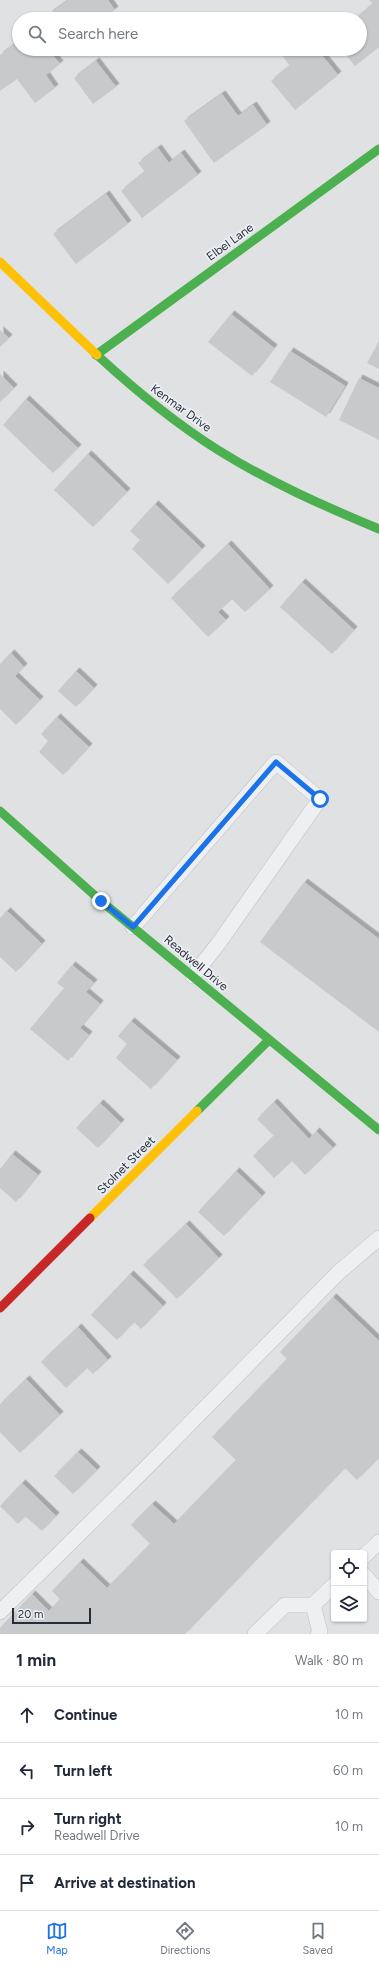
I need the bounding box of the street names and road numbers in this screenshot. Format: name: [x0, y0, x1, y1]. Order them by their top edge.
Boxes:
street label: Elbel Lane: [204, 220, 257, 264]
street label: Kenmar Drive: [148, 381, 214, 435]
street label: Readwell Drive: [161, 932, 231, 994]
street label: Stolnet Street: [94, 1133, 158, 1197]

